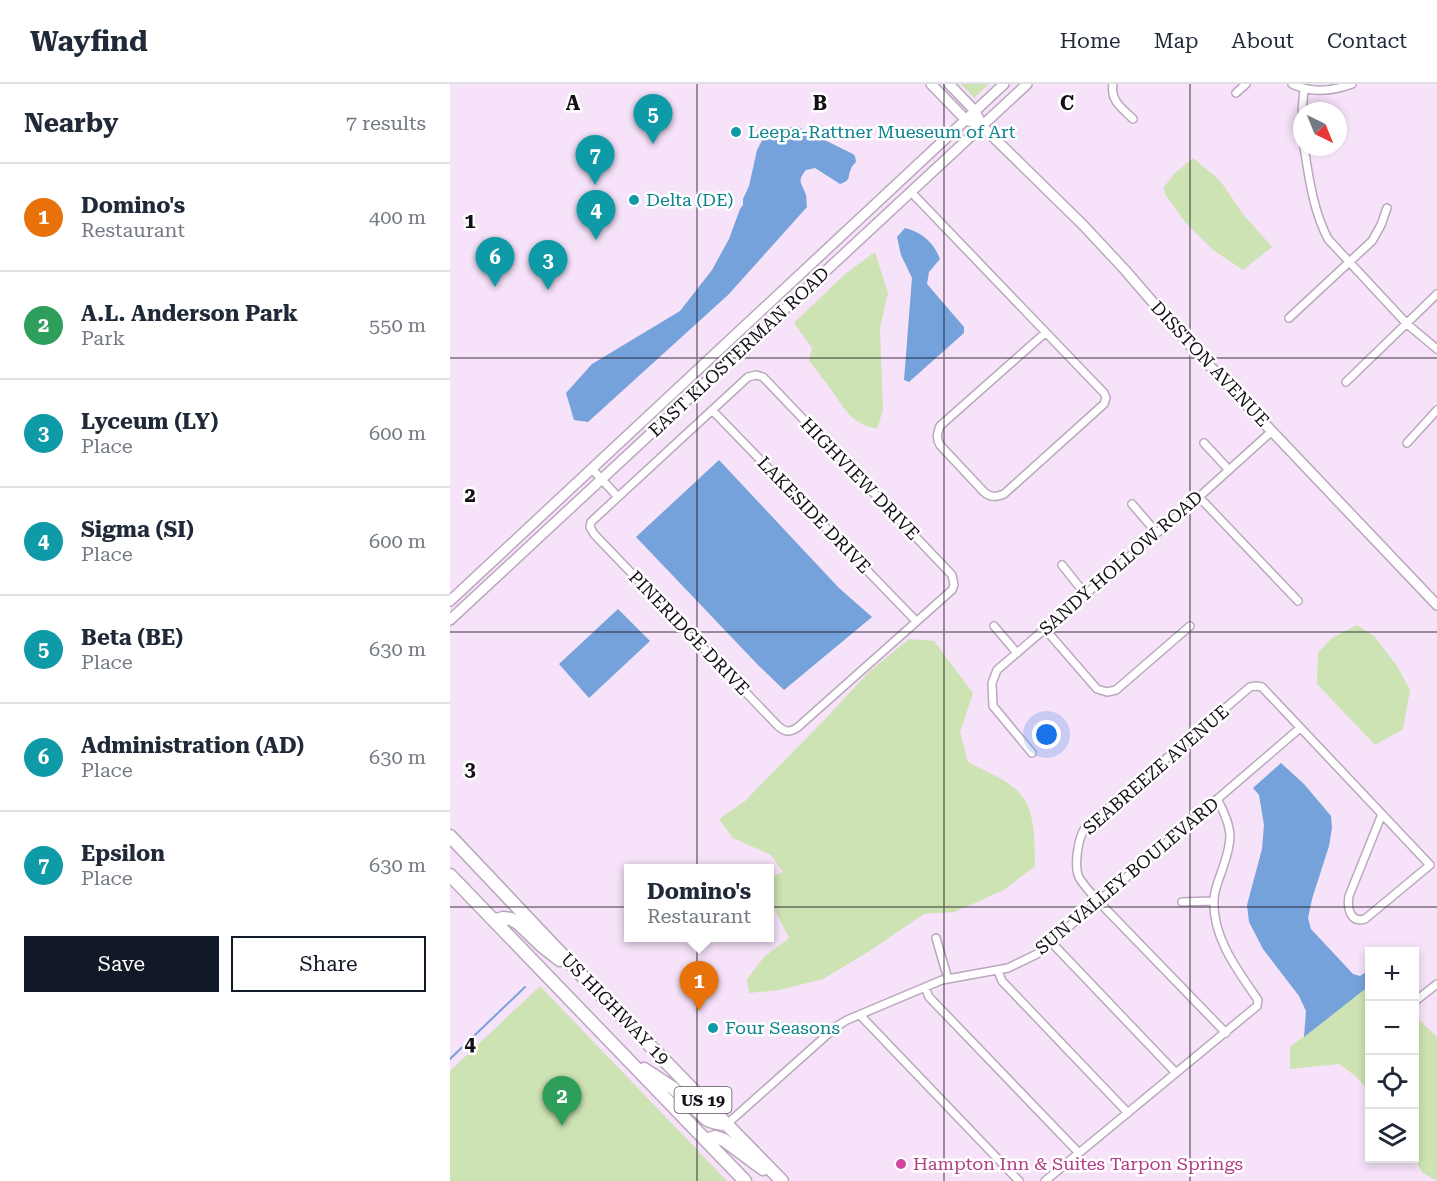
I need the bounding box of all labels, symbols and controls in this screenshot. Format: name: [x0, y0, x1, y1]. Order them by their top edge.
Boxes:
text: Wayfind: [30, 25, 148, 58]
text: Home: [1060, 29, 1121, 53]
text: Map: [1154, 29, 1199, 53]
text: About: [1232, 29, 1294, 53]
text: Contact: [1327, 29, 1407, 53]
text: A: [566, 91, 581, 115]
text: B: [813, 91, 827, 115]
text: C: [1060, 91, 1074, 115]
pin: 5: [634, 94, 672, 144]
north arrow: [1293, 102, 1347, 156]
text: Nearby: [24, 108, 118, 138]
text: 7 results: [346, 111, 426, 135]
place label: Leepa-Rattner Mueseum of Art: [748, 121, 1016, 142]
marker: Leepa-Rattner Mueseum of Art: [729, 125, 743, 139]
pin: 7: [576, 135, 614, 185]
place label: Delta (DE): [646, 189, 733, 210]
pin: 4: [576, 190, 616, 240]
text: Domino's: [81, 193, 185, 218]
marker: Delta (DE): [627, 193, 641, 207]
text: 1: [38, 205, 49, 229]
text: 400 m: [369, 205, 426, 229]
text: 1: [464, 209, 476, 233]
text: Restaurant: [81, 218, 185, 242]
pin: 6: [476, 238, 514, 287]
pin: 3: [528, 240, 568, 290]
street label: EAST KLOSTERMAN ROAD: [644, 262, 833, 441]
street label: DISSTON AVENUE: [1147, 297, 1274, 431]
text: A.L. Anderson Park: [81, 301, 298, 326]
text: 2: [38, 313, 49, 337]
text: 550 m: [369, 313, 426, 337]
text: Park: [81, 326, 125, 350]
text: Lyceum (LY): [81, 409, 218, 434]
street label: HIGHVIEW DRIVE: [797, 413, 924, 544]
text: 3: [38, 421, 49, 445]
text: 600 m: [369, 421, 426, 445]
text: Place: [81, 434, 133, 458]
street label: LAKESIDE DRIVE: [753, 452, 875, 577]
text: 2: [464, 483, 476, 507]
street label: SANDY HOLLOW ROAD: [1035, 486, 1207, 639]
text: Sigma (SI): [81, 517, 194, 542]
text: 4: [38, 529, 49, 553]
text: 600 m: [369, 529, 426, 553]
text: Place: [81, 542, 133, 566]
street label: PINERIDGE DRIVE: [625, 566, 754, 699]
text: Beta (BE): [81, 625, 183, 650]
text: 5: [38, 637, 49, 661]
text: 630 m: [369, 637, 426, 661]
text: Place: [81, 650, 133, 674]
street label: SEABREEZE AVENUE: [1079, 701, 1233, 839]
your location: [1032, 720, 1061, 749]
text: Administration (AD): [81, 733, 304, 758]
text: 6: [38, 745, 49, 769]
text: 630 m: [369, 745, 426, 769]
text: 3: [464, 757, 476, 781]
text: Place: [81, 758, 133, 782]
street label: SUN VALLEY BOULEVARD: [1031, 793, 1223, 959]
text: Epsilon: [81, 841, 165, 866]
text: 7: [38, 853, 49, 877]
text: 630 m: [369, 853, 426, 877]
popup: [624, 864, 774, 942]
text: Place: [81, 866, 133, 890]
text: Domino's: [647, 879, 751, 904]
text: Restaurant: [647, 904, 751, 928]
button: Save: [24, 936, 219, 992]
button: Share: [231, 936, 426, 992]
map controls: [1365, 947, 1419, 1163]
button: +: [1365, 947, 1419, 1001]
street label: US HIGHWAY 19: [557, 949, 674, 1069]
pin: 1: [680, 962, 718, 1011]
button: −: [1365, 1001, 1419, 1055]
place label: Four Seasons: [725, 1017, 840, 1038]
marker: Four Seasons: [706, 1021, 720, 1035]
text: 4: [464, 1032, 476, 1056]
button: locate: [1365, 1055, 1419, 1109]
pin: 2: [542, 1076, 582, 1126]
road number: US 19: [674, 1087, 732, 1113]
button: layers: [1365, 1109, 1419, 1163]
place label: Hampton Inn & Suites Tarpon Springs: [913, 1153, 1243, 1174]
marker: Hampton Inn & Suites Tarpon Springs: [894, 1157, 908, 1171]

